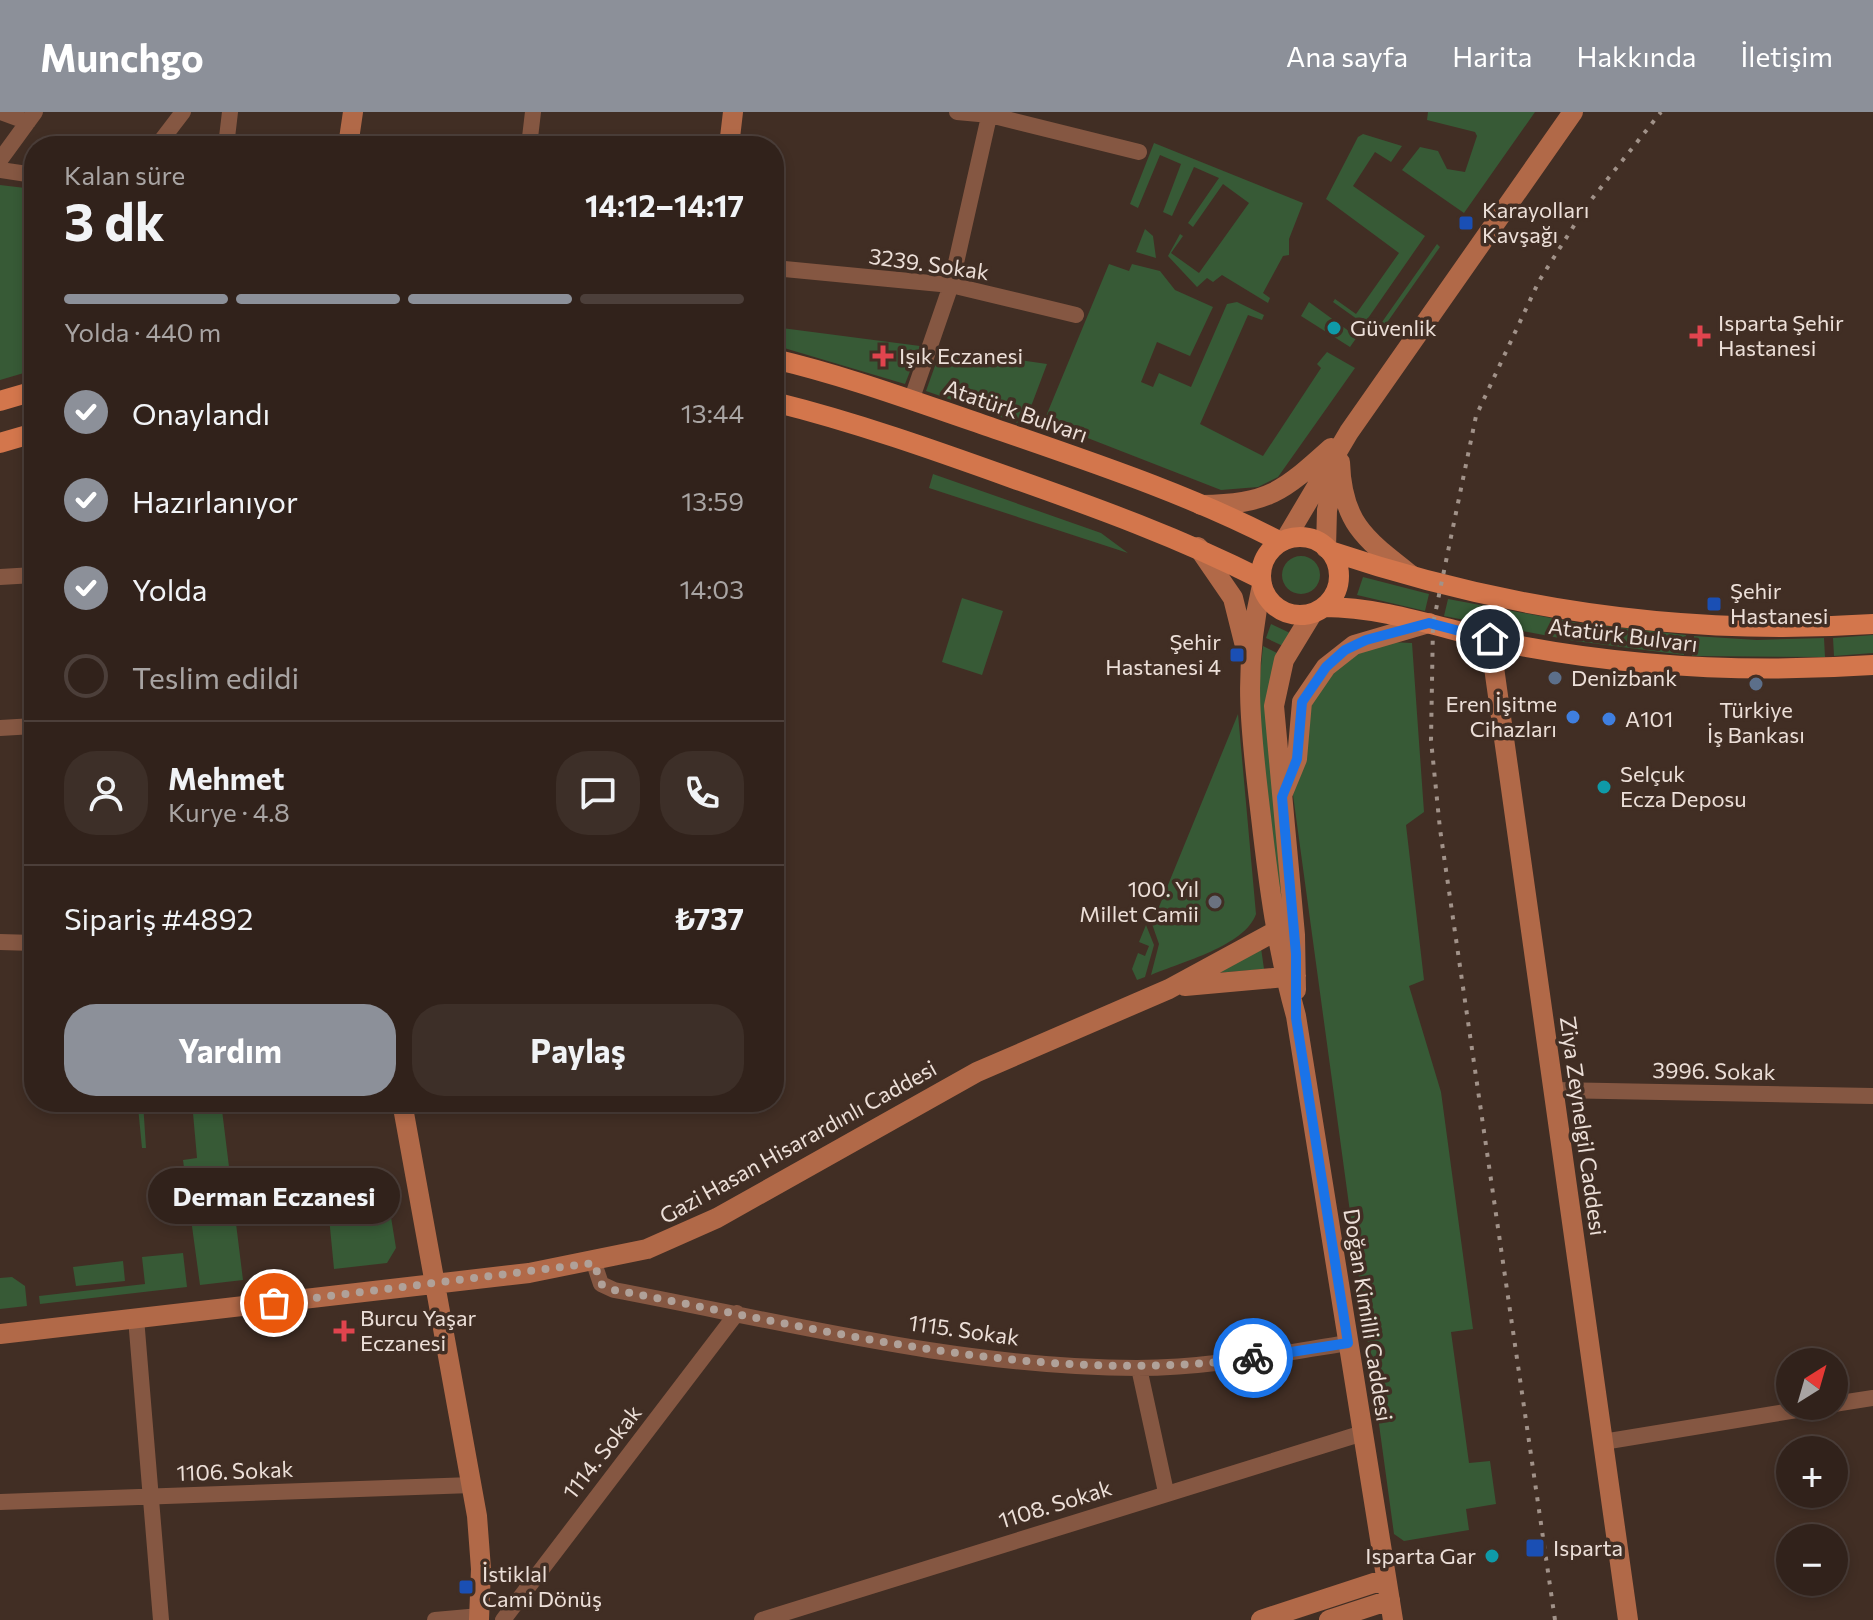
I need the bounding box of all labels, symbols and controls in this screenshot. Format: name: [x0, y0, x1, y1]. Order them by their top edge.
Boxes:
text: Munchgo: [40, 33, 204, 80]
text: Ana sayfa: [1286, 39, 1408, 73]
text: Harita: [1452, 39, 1532, 73]
text: Hakkında: [1576, 39, 1696, 73]
text: İletişim: [1740, 39, 1833, 73]
text: Kalan süre: [64, 159, 185, 190]
text: 14:12–14:17: [585, 186, 744, 223]
text: 3 dk: [64, 188, 165, 252]
place label: Karayolları Kavşağı: [1482, 196, 1589, 248]
marker: Karayolları Kavşağı: [1457, 214, 1475, 232]
street label: 3239. Sokak: [867, 242, 991, 285]
place label: Isparta Şehir Hastanesi: [1718, 309, 1844, 361]
place label: Güvenlik: [1350, 314, 1437, 341]
text: Yolda · 440 m: [64, 316, 221, 347]
marker: Güvenlik: [1325, 319, 1343, 337]
marker: Isparta Şehir Hastanesi: [1689, 325, 1711, 347]
place label: Işık Eczanesi: [899, 342, 1023, 369]
marker: Işık Eczanesi: [874, 347, 892, 365]
street label: Atatürk Bulvarı: [941, 373, 1092, 448]
icon: check: [64, 390, 108, 434]
text: Onaylandı: [132, 394, 270, 431]
text: 13:44: [681, 397, 744, 428]
icon: check: [64, 478, 108, 522]
text: Hazırlanıyor: [132, 482, 298, 519]
text: 13:59: [681, 485, 744, 516]
icon: check: [64, 566, 108, 610]
text: Yolda: [132, 570, 207, 607]
text: 14:03: [679, 573, 744, 604]
place label: Şehir Hastanesi: [1730, 577, 1828, 629]
marker: Şehir Hastanesi: [1705, 595, 1723, 613]
pin: [1456, 605, 1524, 673]
street label: Atatürk Bulvarı: [1547, 612, 1699, 657]
icon: home: [1468, 617, 1512, 661]
place label: Şehir Hastanesi 4: [1105, 628, 1221, 680]
marker: Şehir Hastanesi 4: [1228, 646, 1246, 664]
text: Teslim edildi: [132, 658, 299, 695]
place label: Denizbank: [1571, 664, 1677, 691]
marker: Denizbank: [1546, 669, 1564, 687]
marker: Türkiye İş Bankası: [1747, 675, 1765, 693]
place label: Eren İşitme Cihazları: [1445, 690, 1557, 742]
place label: Türkiye İş Bankası: [1707, 696, 1805, 748]
place label: A101: [1625, 705, 1673, 732]
marker: Eren İşitme Cihazları: [1564, 708, 1582, 726]
marker: A101: [1600, 710, 1618, 728]
button: person: [64, 751, 148, 835]
button: chat: [556, 751, 640, 835]
button: phone: [660, 751, 744, 835]
text: Mehmet: [168, 759, 284, 796]
place label: Selçuk Ecza Deposu: [1620, 760, 1747, 812]
marker: Selçuk Ecza Deposu: [1595, 778, 1613, 796]
text: Kurye · 4.8: [168, 796, 290, 827]
place label: 100. Yıl Millet Camii: [1079, 875, 1199, 927]
marker: 100. Yıl Millet Camii: [1206, 893, 1224, 911]
text: Sipariş #4892: [64, 899, 253, 936]
text: ₺737: [674, 899, 744, 936]
button: Yardım: [64, 1004, 396, 1096]
button: Paylaş: [412, 1004, 744, 1096]
street label: Ziya Zeynelgil Caddesi: [1555, 1015, 1612, 1237]
street label: Gazi Hasan Hisarardınlı Caddesi: [655, 1054, 941, 1229]
street label: 3996. Sokak: [1652, 1056, 1776, 1085]
callout: Derman Eczanesi: [148, 1167, 400, 1223]
text: Derman Eczanesi: [172, 1180, 376, 1211]
street label: Doğan Kimilli Caddesi: [1338, 1207, 1399, 1423]
pin: [240, 1269, 308, 1337]
icon: bag: [252, 1281, 296, 1325]
place label: Burcu Yaşar Eczanesi: [360, 1304, 476, 1356]
street label: 1115. Sokak: [907, 1308, 1021, 1351]
courier: [1213, 1318, 1293, 1398]
marker: Burcu Yaşar Eczanesi: [335, 1322, 353, 1340]
icon: bike: [1231, 1336, 1275, 1380]
north arrow: [1776, 1348, 1848, 1420]
map controls: [1776, 1348, 1848, 1596]
street label: 1114. Sokak: [556, 1399, 647, 1504]
button: +: [1776, 1436, 1848, 1508]
street label: 1106. Sokak: [176, 1455, 294, 1486]
street label: 1108. Sokak: [995, 1473, 1115, 1534]
button: −: [1776, 1524, 1848, 1596]
place label: Isparta: [1553, 1534, 1623, 1561]
marker: Isparta: [1524, 1537, 1546, 1559]
place label: Isparta Gar: [1365, 1542, 1476, 1569]
marker: Isparta Gar: [1483, 1547, 1501, 1565]
place label: İstiklal Cami Dönüş: [482, 1560, 602, 1612]
marker: İstiklal Cami Dönüş: [457, 1578, 475, 1596]

